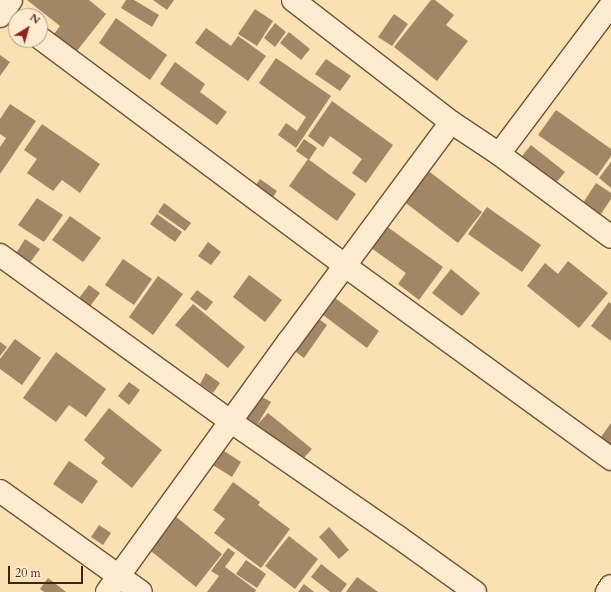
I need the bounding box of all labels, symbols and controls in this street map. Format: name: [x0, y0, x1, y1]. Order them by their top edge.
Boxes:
north arrow: [8, 8, 48, 48]
text: N: [27, 10, 43, 28]
scale bar: [10, 558, 85, 584]
text: 20 m: [15, 565, 41, 581]

